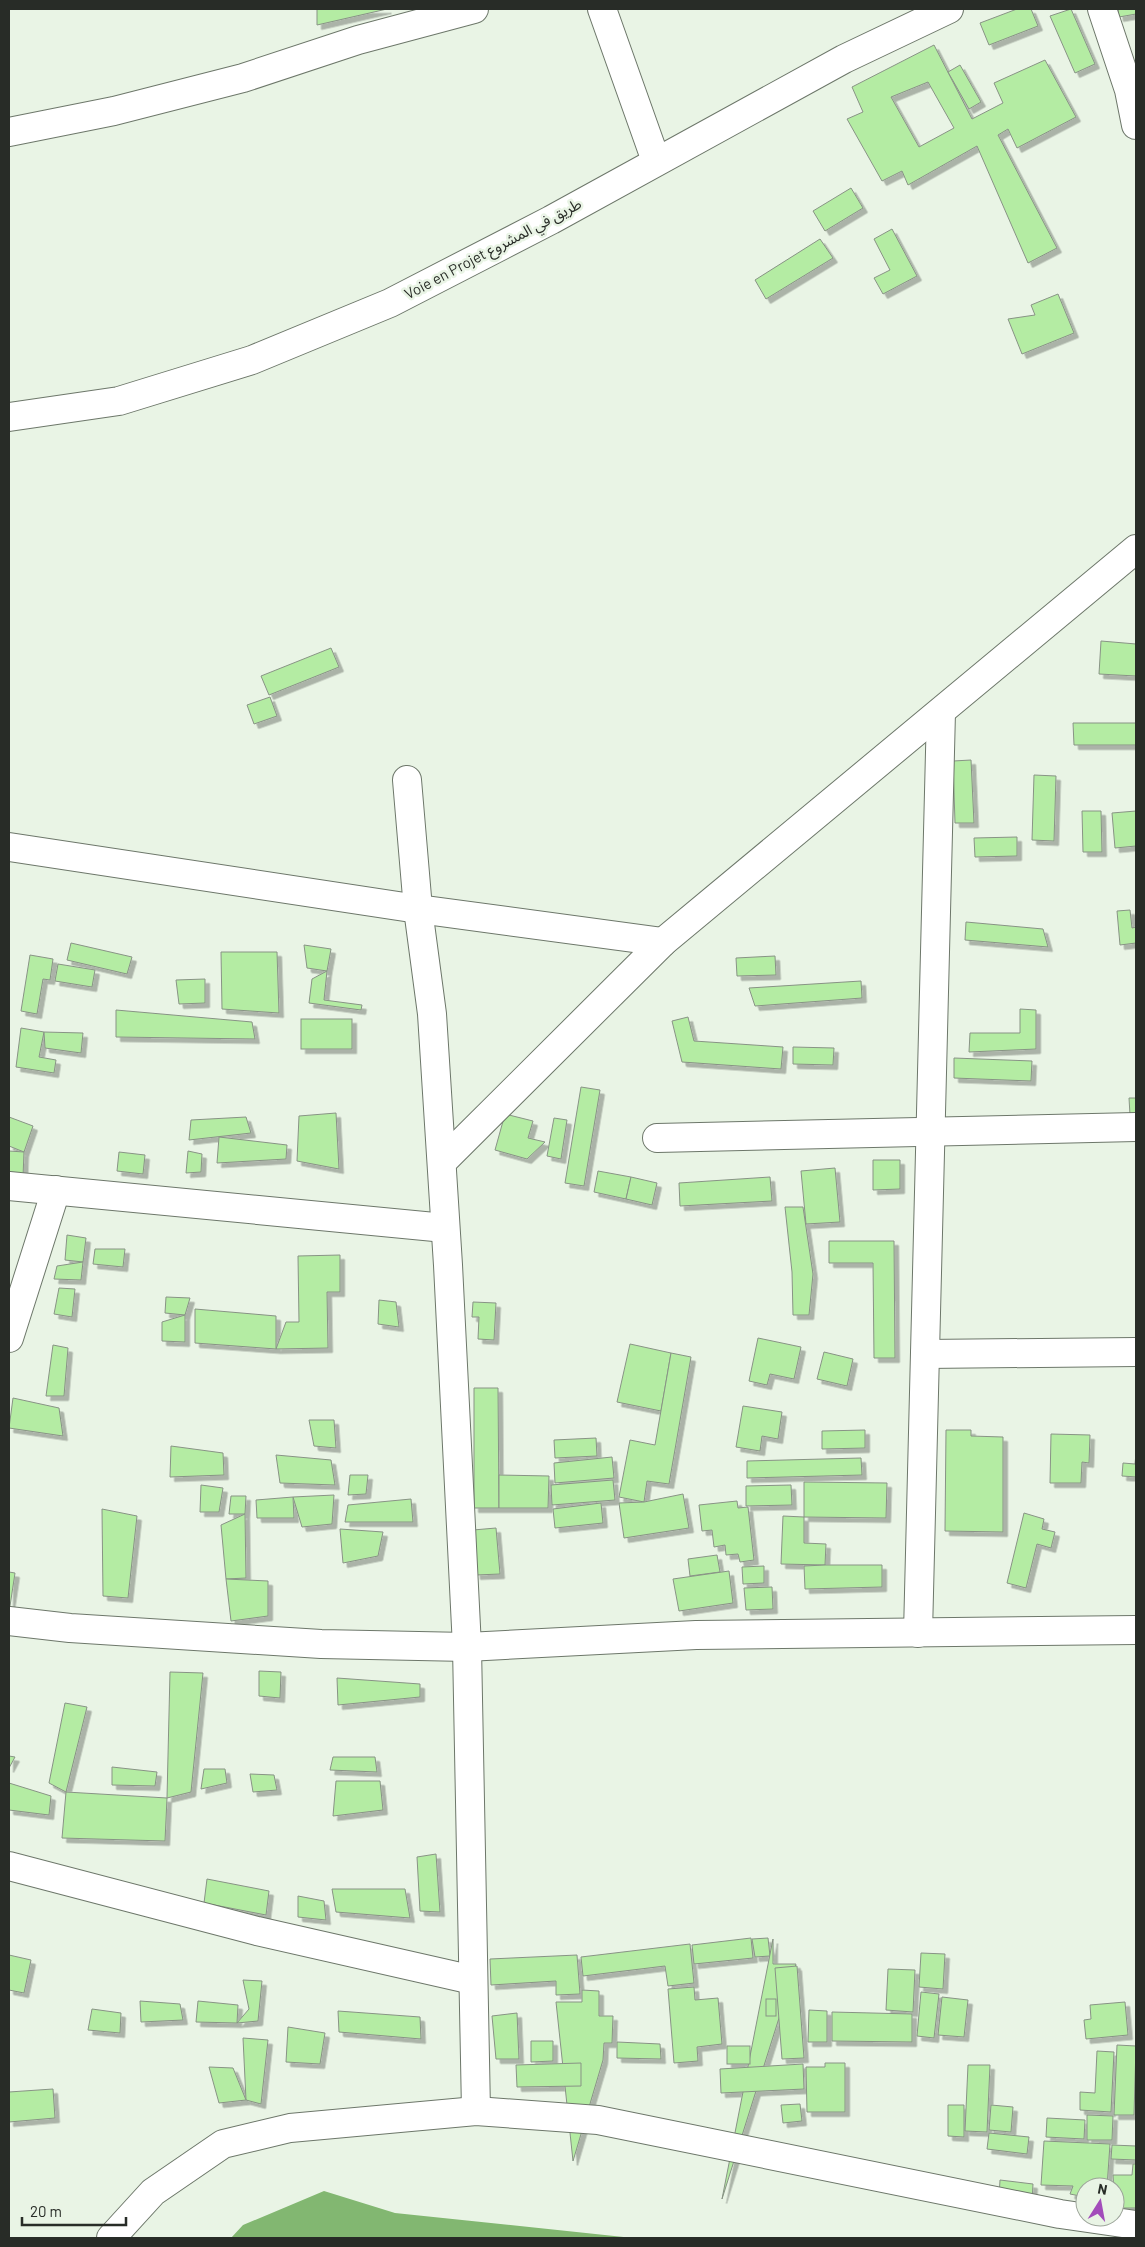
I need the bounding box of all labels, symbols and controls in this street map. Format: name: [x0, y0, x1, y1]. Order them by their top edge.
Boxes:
street label: Voie en Projet طريق في المشروع: [401, 194, 586, 306]
north arrow: [1075, 2177, 1125, 2227]
text: N: [1096, 2180, 1109, 2198]
scale bar: [22, 2194, 126, 2226]
text: 20 m: [30, 2202, 62, 2220]

